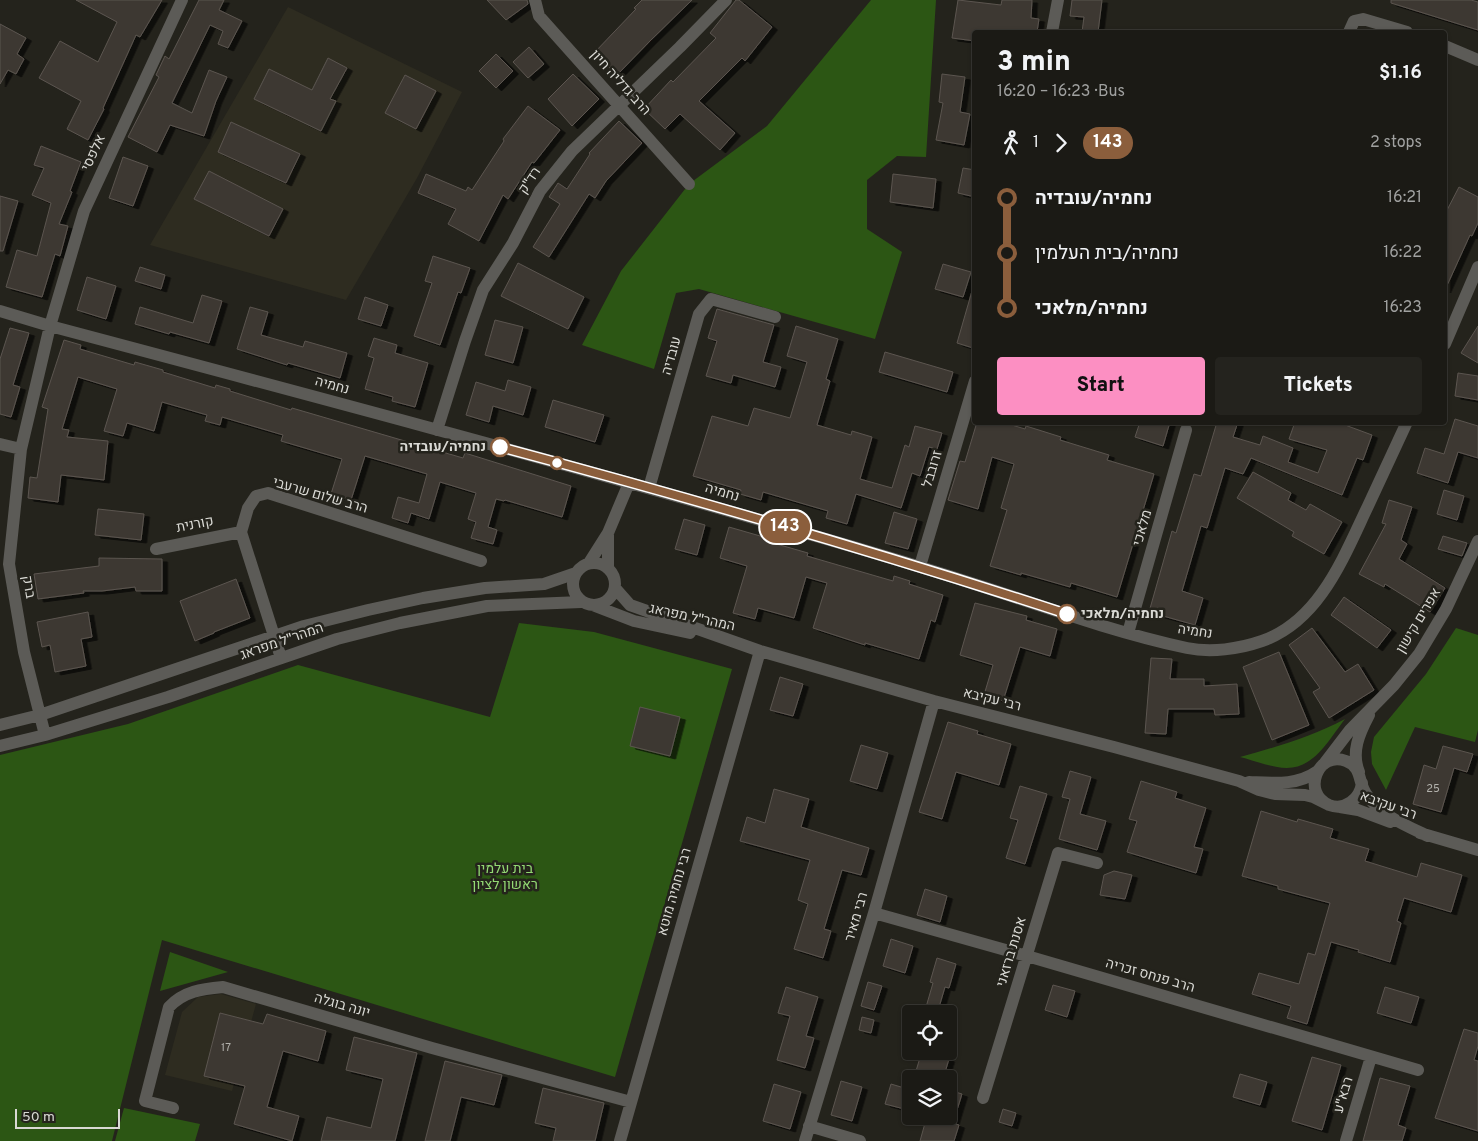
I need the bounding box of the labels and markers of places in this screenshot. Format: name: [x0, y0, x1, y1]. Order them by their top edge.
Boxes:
marker: נחמיה/עובדיה: [490, 437, 510, 457]
place label: נחמיה/עובדיה: [400, 439, 486, 456]
unlabelled marker: [550, 456, 564, 470]
marker: נחמיה/מלאכי: [1057, 604, 1077, 624]
place label: נחמיה/מלאכי: [1081, 606, 1164, 623]

